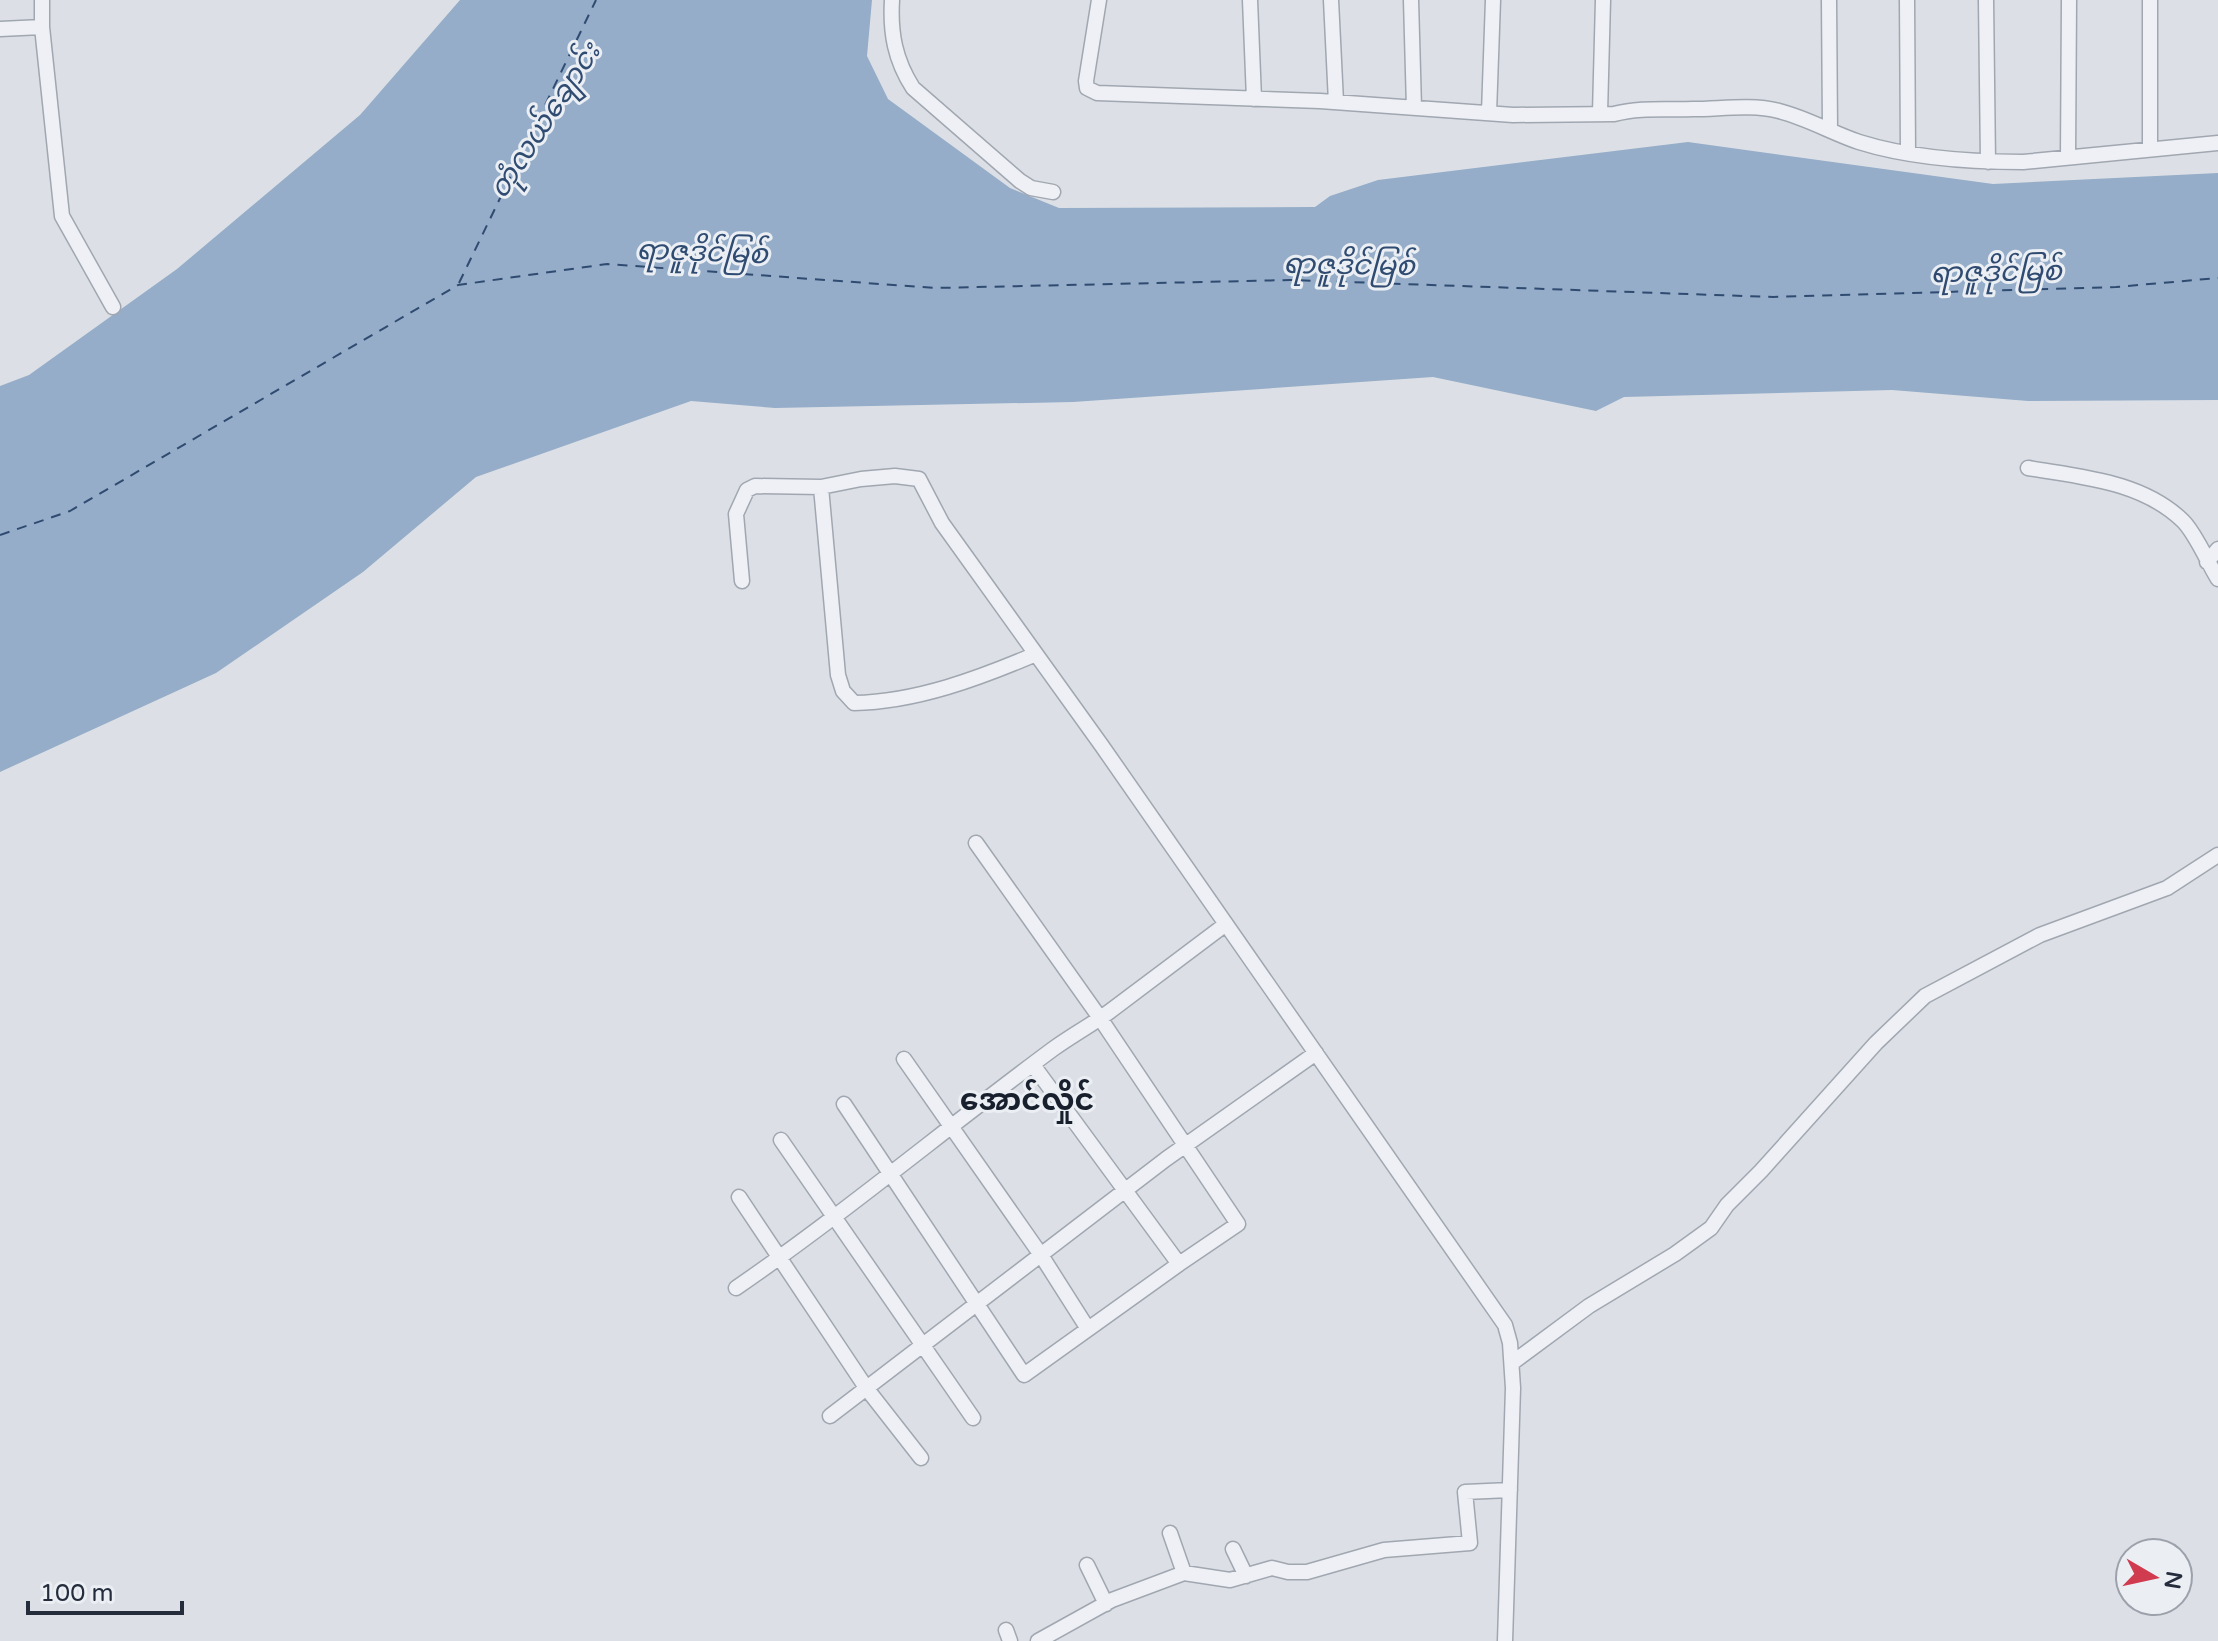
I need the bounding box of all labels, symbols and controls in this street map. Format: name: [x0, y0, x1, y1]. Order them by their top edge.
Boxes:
water label: တုံလယ်ချောင်း: [479, 33, 614, 208]
water label: ရာဇူဒိုင်မြစ်: [635, 230, 771, 277]
water label: ရာဇူဒိုင်မြစ်: [1283, 244, 1417, 289]
water label: ရာဇူဒိုင်မြစ်: [1930, 251, 2064, 296]
district label: အောင်လှိုင်: [960, 1079, 1094, 1124]
north arrow: [2114, 1537, 2194, 1617]
scale bar: [28, 1565, 182, 1615]
text: N: [2159, 1569, 2187, 1591]
text: 100 m: [40, 1579, 114, 1608]

